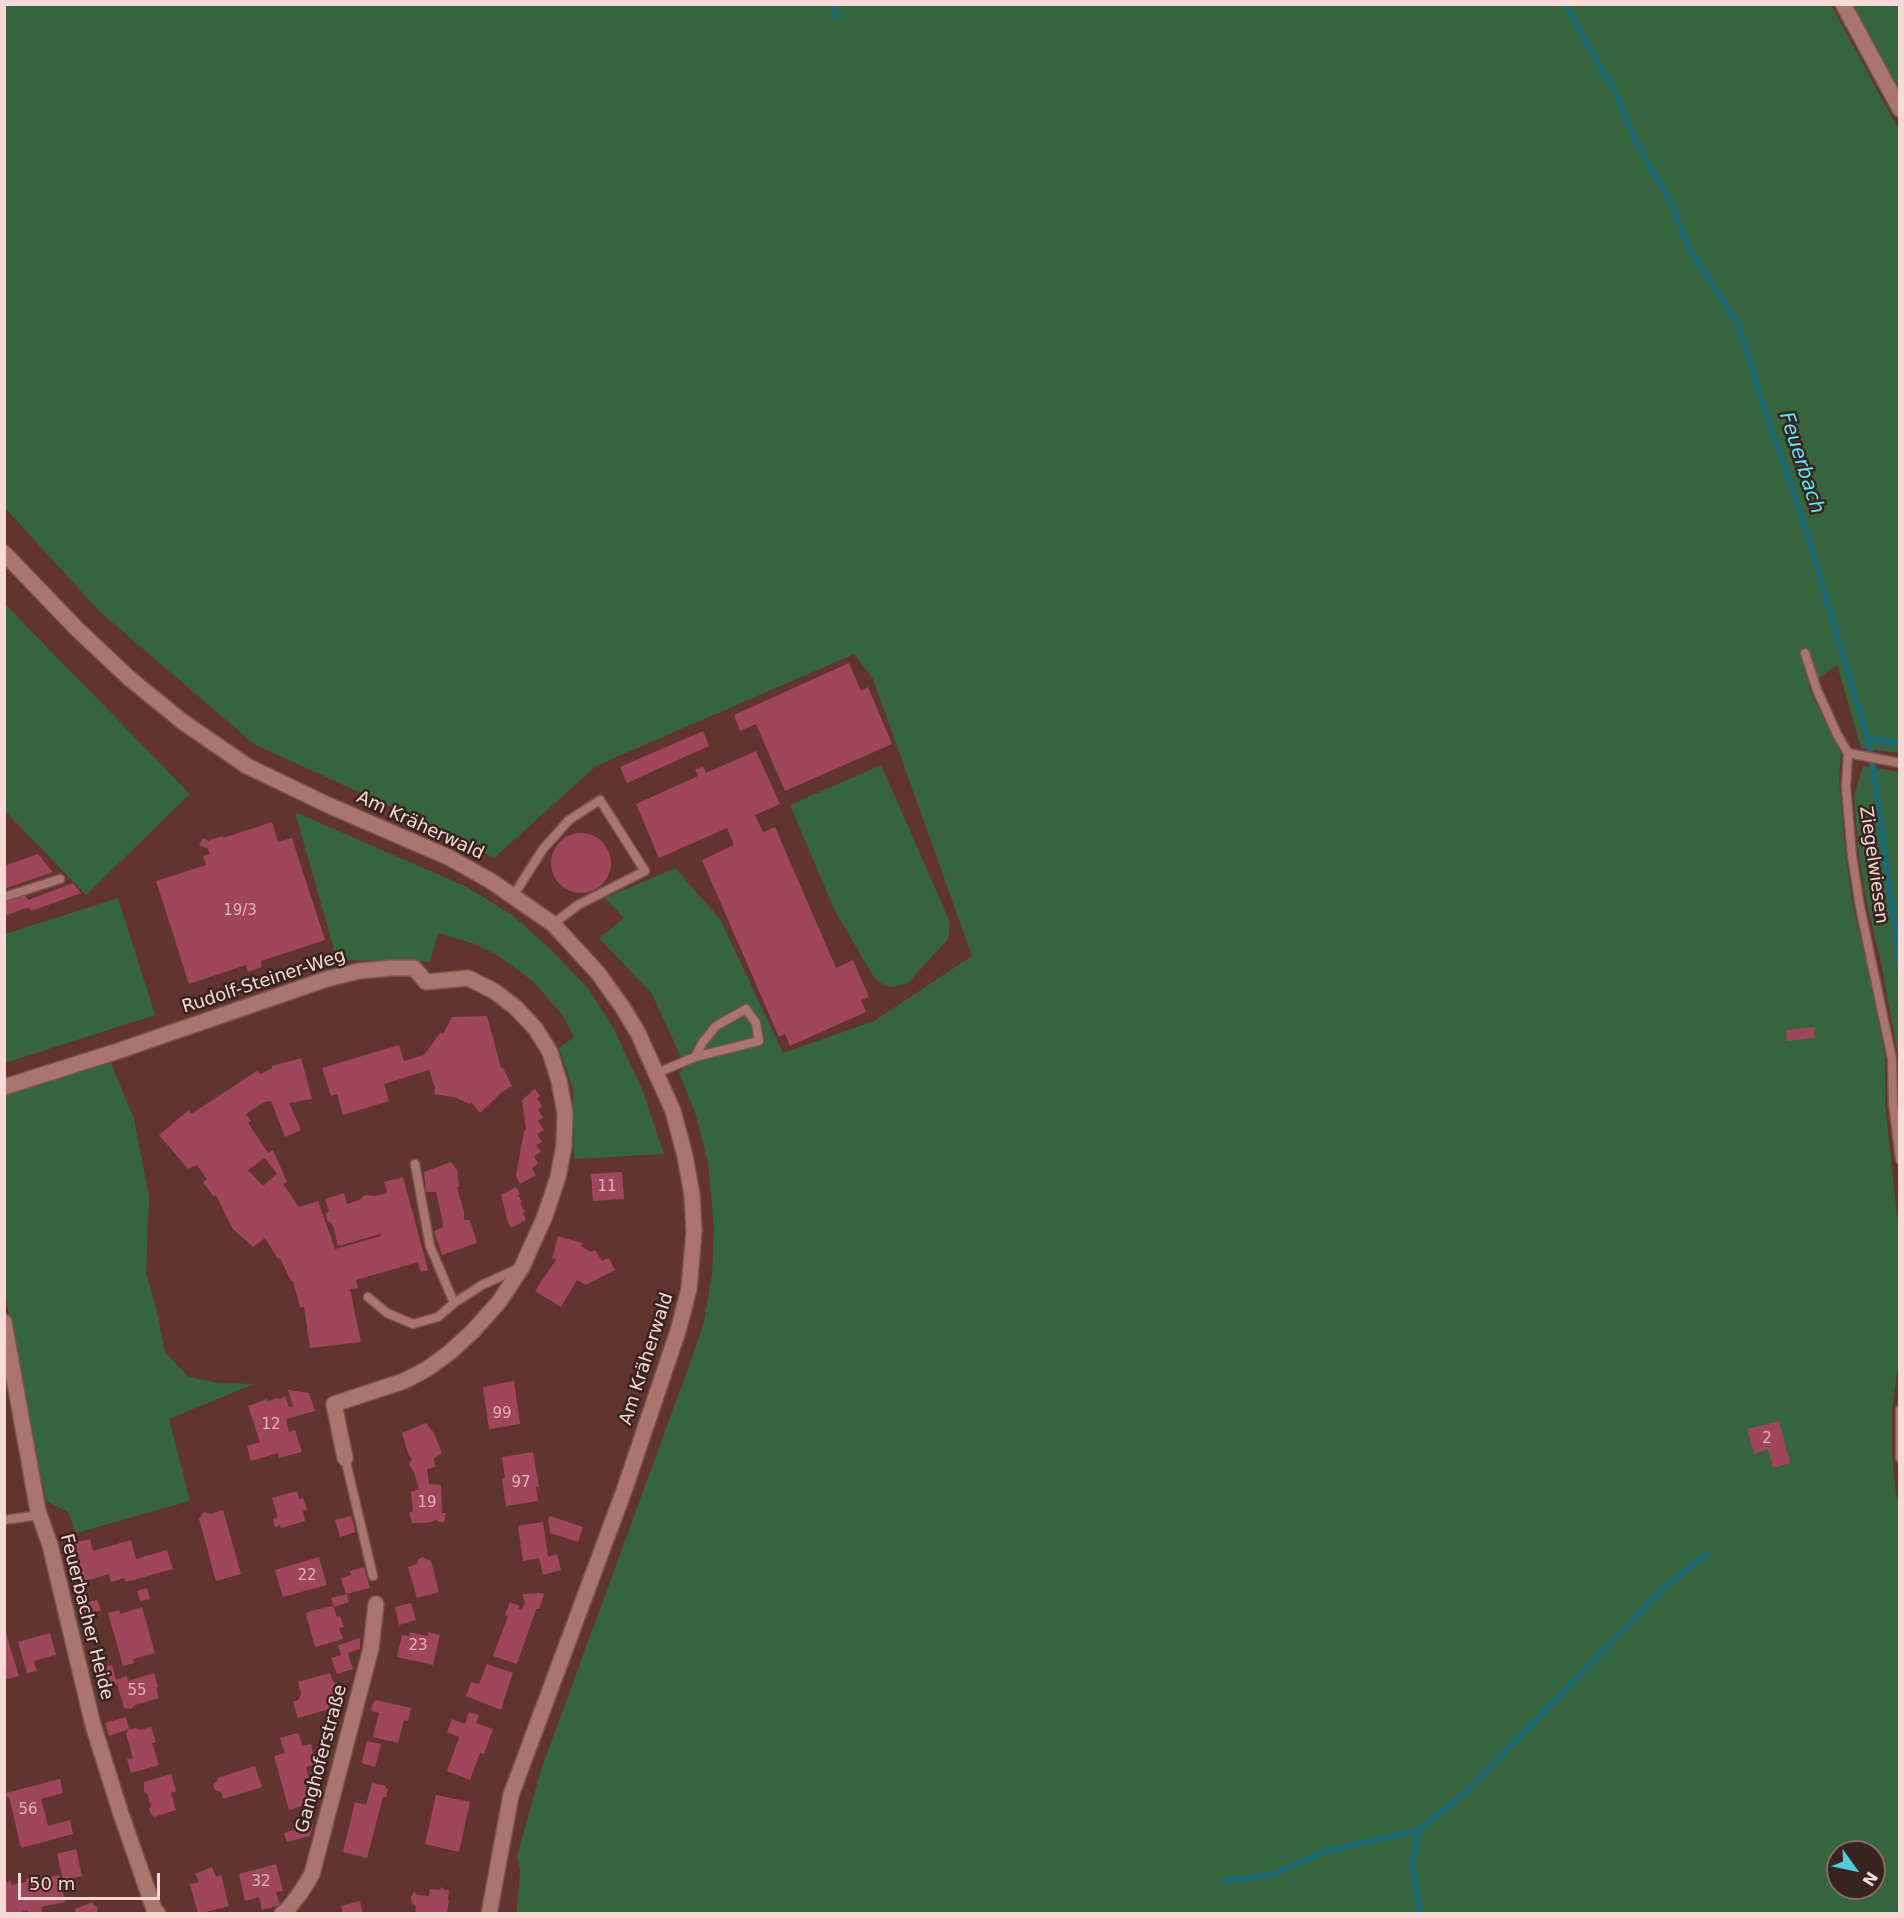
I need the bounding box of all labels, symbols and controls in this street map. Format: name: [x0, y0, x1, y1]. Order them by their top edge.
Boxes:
water label: Feuerbach: [1773, 409, 1829, 517]
street label: Am Kräherwald: [353, 787, 487, 865]
street label: Ziegelwiesen: [1854, 805, 1892, 925]
house number: 19/3: [223, 902, 257, 920]
street label: Rudolf-Steiner-Weg: [179, 945, 349, 1019]
house number: 11: [597, 1178, 617, 1196]
street label: Am Kräherwald: [615, 1290, 679, 1428]
house number: 99: [492, 1405, 512, 1423]
house number: 12: [261, 1416, 281, 1434]
house number: 2: [1762, 1430, 1772, 1448]
house number: 97: [511, 1474, 531, 1492]
house number: 19: [417, 1494, 437, 1512]
street label: Feuerbacher Heide: [55, 1532, 117, 1702]
house number: 22: [297, 1567, 317, 1585]
house number: 23: [408, 1637, 428, 1655]
house number: 55: [127, 1682, 147, 1700]
street label: Ganghoferstraße: [292, 1683, 352, 1835]
house number: 56: [18, 1801, 38, 1819]
north arrow: [1826, 1840, 1886, 1900]
scale bar: [21, 1861, 164, 1899]
text: N: [1858, 1868, 1881, 1890]
text: 50 m: [29, 1873, 75, 1894]
house number: 32: [251, 1873, 271, 1891]

